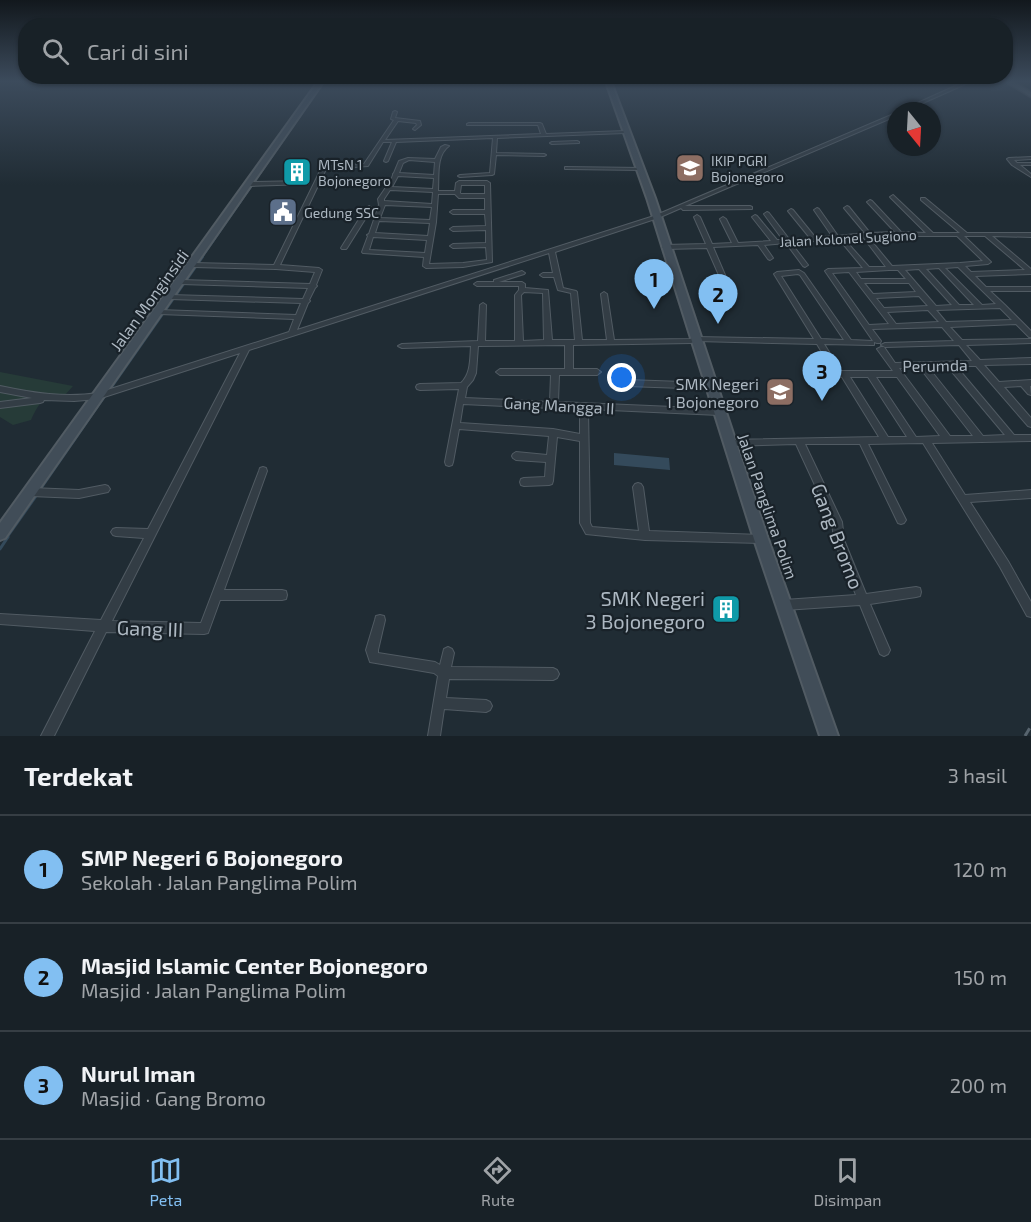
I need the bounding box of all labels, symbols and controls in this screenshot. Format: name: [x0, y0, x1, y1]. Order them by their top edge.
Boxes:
search box: [18, 18, 1013, 84]
icon: search: [39, 35, 72, 68]
text: Cari di sini: [87, 38, 189, 64]
north arrow: [887, 102, 941, 156]
school or university icon: IKIP PGRI Bojonegoro: [674, 152, 706, 184]
place label: IKIP PGRI Bojonegoro: [711, 152, 784, 185]
building icon: MTsN 1 Bojonegoro: [281, 156, 313, 188]
place label: MTsN 1 Bojonegoro: [318, 156, 391, 189]
public building icon: Gedung SSC: [267, 196, 299, 228]
place label: Gedung SSC: [304, 204, 379, 221]
street label: Jalan Kolonel Sugiono: [779, 226, 917, 250]
street label: Jalan Monginsidi: [106, 246, 192, 354]
pin: 1: [634, 260, 674, 309]
pin: 2: [698, 274, 738, 324]
pin: 3: [802, 352, 842, 401]
street label: Perumda: [902, 355, 968, 375]
your location: [607, 363, 636, 392]
place label: SMK Negeri 1 Bojonegoro: [666, 374, 759, 412]
school or university icon: SMK Negeri 1 Bojonegoro: [764, 376, 796, 408]
street label: Gang Mangga II: [503, 393, 615, 417]
street label: Jalan Panglima Polim: [734, 430, 802, 582]
street label: Gang Bromo: [807, 480, 869, 592]
place label: SMK Negeri 3 Bojonegoro: [585, 586, 705, 633]
building icon: SMK Negeri 3 Bojonegoro: [710, 593, 742, 625]
street label: Gang III: [116, 615, 184, 641]
text: Terdekat: [24, 760, 133, 791]
text: 3 hasil: [948, 763, 1007, 787]
text: SMP Negeri 6 Bojonegoro: [81, 844, 343, 870]
text: 1: [39, 857, 48, 881]
text: 120 m: [954, 857, 1007, 881]
text: Sekolah · Jalan Panglima Polim: [81, 870, 358, 894]
text: Masjid Islamic Center Bojonegoro: [81, 952, 428, 978]
text: 2: [38, 965, 49, 989]
text: 150 m: [954, 965, 1007, 989]
text: Masjid · Jalan Panglima Polim: [81, 978, 346, 1002]
text: Nurul Iman: [81, 1060, 195, 1086]
text: 3: [38, 1073, 49, 1097]
text: 200 m: [950, 1073, 1007, 1097]
text: Masjid · Gang Bromo: [81, 1086, 266, 1110]
tab: Peta: [149, 1154, 182, 1209]
tab: Rute: [481, 1154, 515, 1209]
tab: Disimpan: [814, 1154, 882, 1209]

